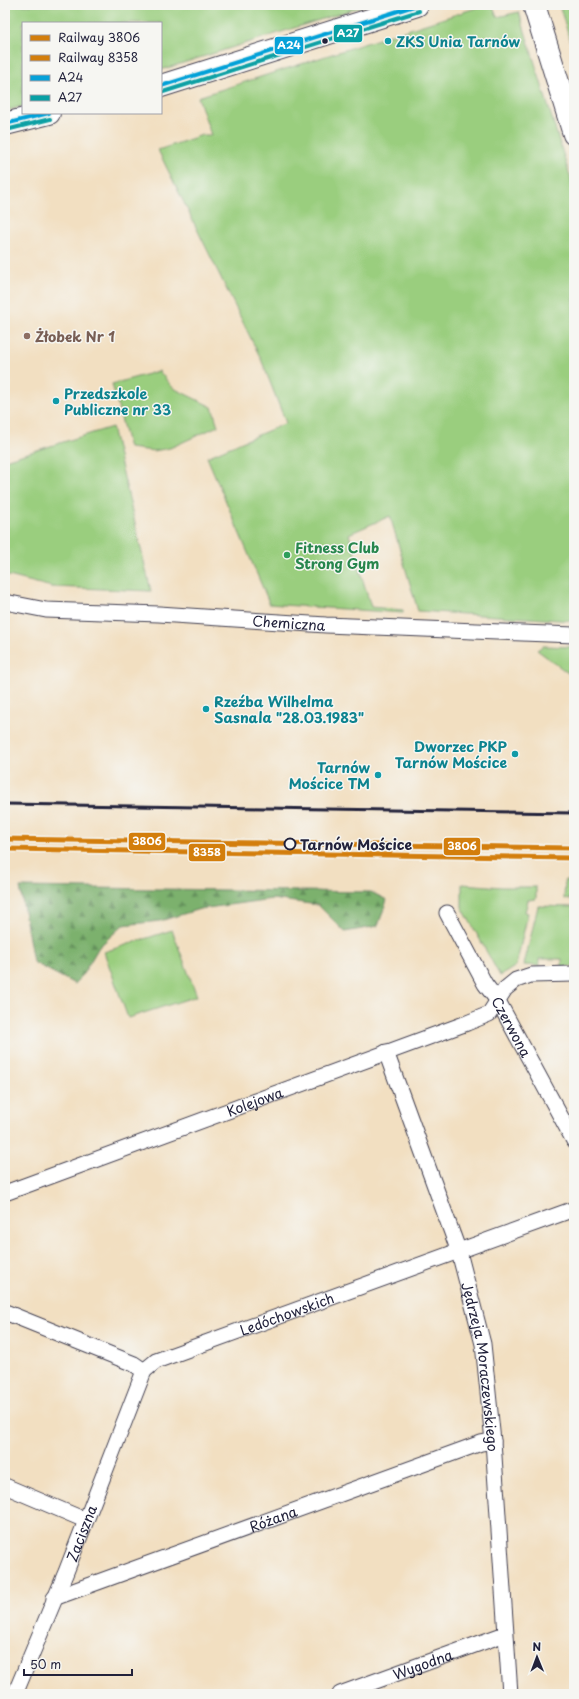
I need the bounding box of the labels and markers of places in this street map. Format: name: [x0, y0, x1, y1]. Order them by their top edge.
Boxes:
place label: ZKS Unia Tarnów: [396, 31, 520, 52]
unlabelled marker: [320, 36, 330, 46]
marker: ZKS Unia Tarnów: [383, 36, 393, 46]
place label: Żłobek Nr 1: [35, 326, 115, 347]
marker: Żłobek Nr 1: [22, 331, 32, 341]
place label: Przedszkole Publiczne nr 33: [64, 383, 171, 420]
marker: Przedszkole Publiczne nr 33: [51, 396, 61, 406]
place label: Fitness Club Strong Gym: [295, 537, 379, 574]
marker: Fitness Club Strong Gym: [282, 550, 292, 560]
place label: Rzeźba Wilhelma Sasnala "28.03.1983": [214, 691, 364, 728]
marker: Rzeźba Wilhelma Sasnala "28.03.1983": [201, 704, 211, 714]
place label: Dworzec PKP Tarnów Mościce: [395, 736, 508, 773]
marker: Dworzec PKP Tarnów Mościce: [510, 749, 520, 759]
place label: Tarnów Mościce TM: [289, 757, 370, 794]
marker: Tarnów Mościce TM: [373, 770, 383, 780]
place label: Tarnów Mościce: [300, 834, 413, 855]
marker: Tarnów Mościce: [283, 837, 297, 851]

